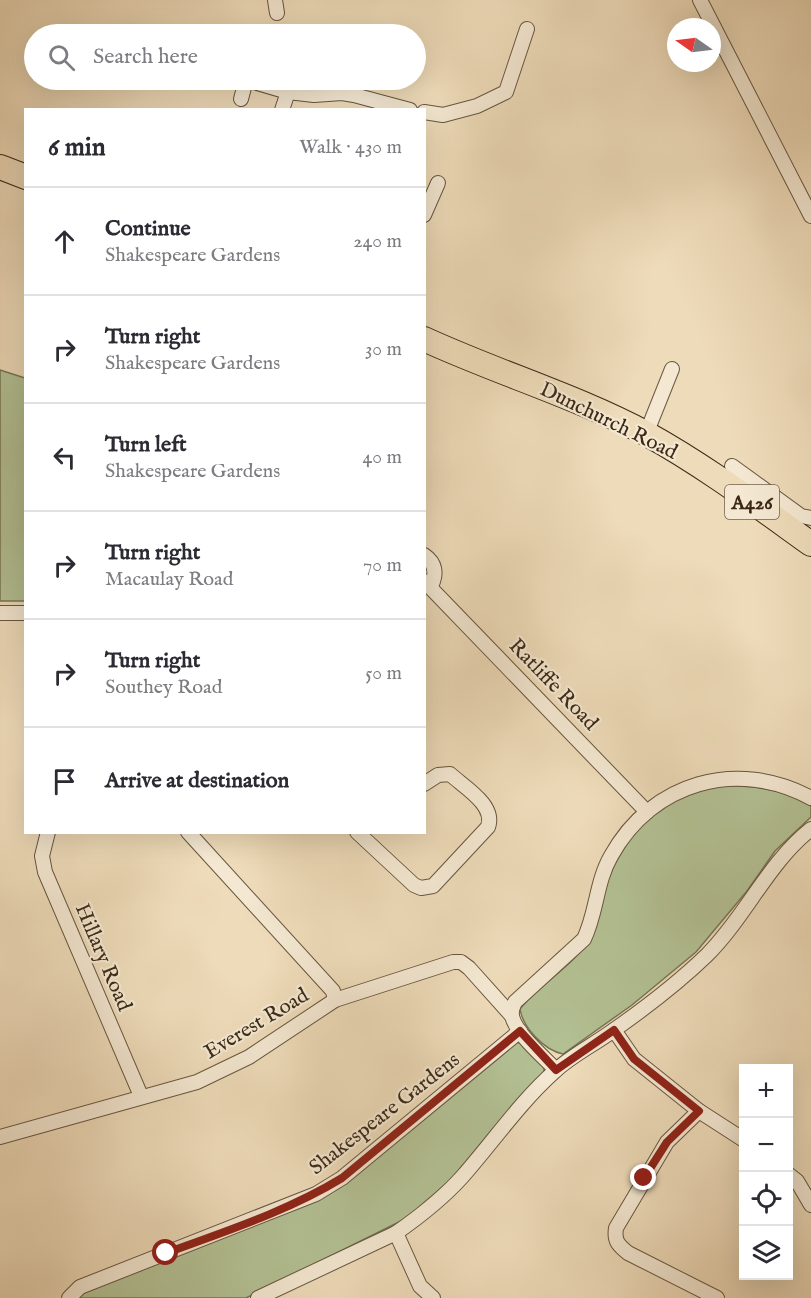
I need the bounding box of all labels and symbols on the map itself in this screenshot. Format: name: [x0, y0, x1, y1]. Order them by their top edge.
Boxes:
north arrow: [667, 18, 721, 72]
street label: Dunchurch Road: [535, 376, 682, 467]
road number: A426: [725, 485, 779, 519]
street label: Ratliffe Road: [502, 633, 604, 737]
street label: Hillary Road: [68, 900, 138, 1016]
street label: Everest Road: [200, 982, 315, 1066]
street label: Shakespeare Gardens: [304, 1047, 466, 1181]
route end: [630, 1164, 656, 1190]
route start: [152, 1239, 178, 1265]

